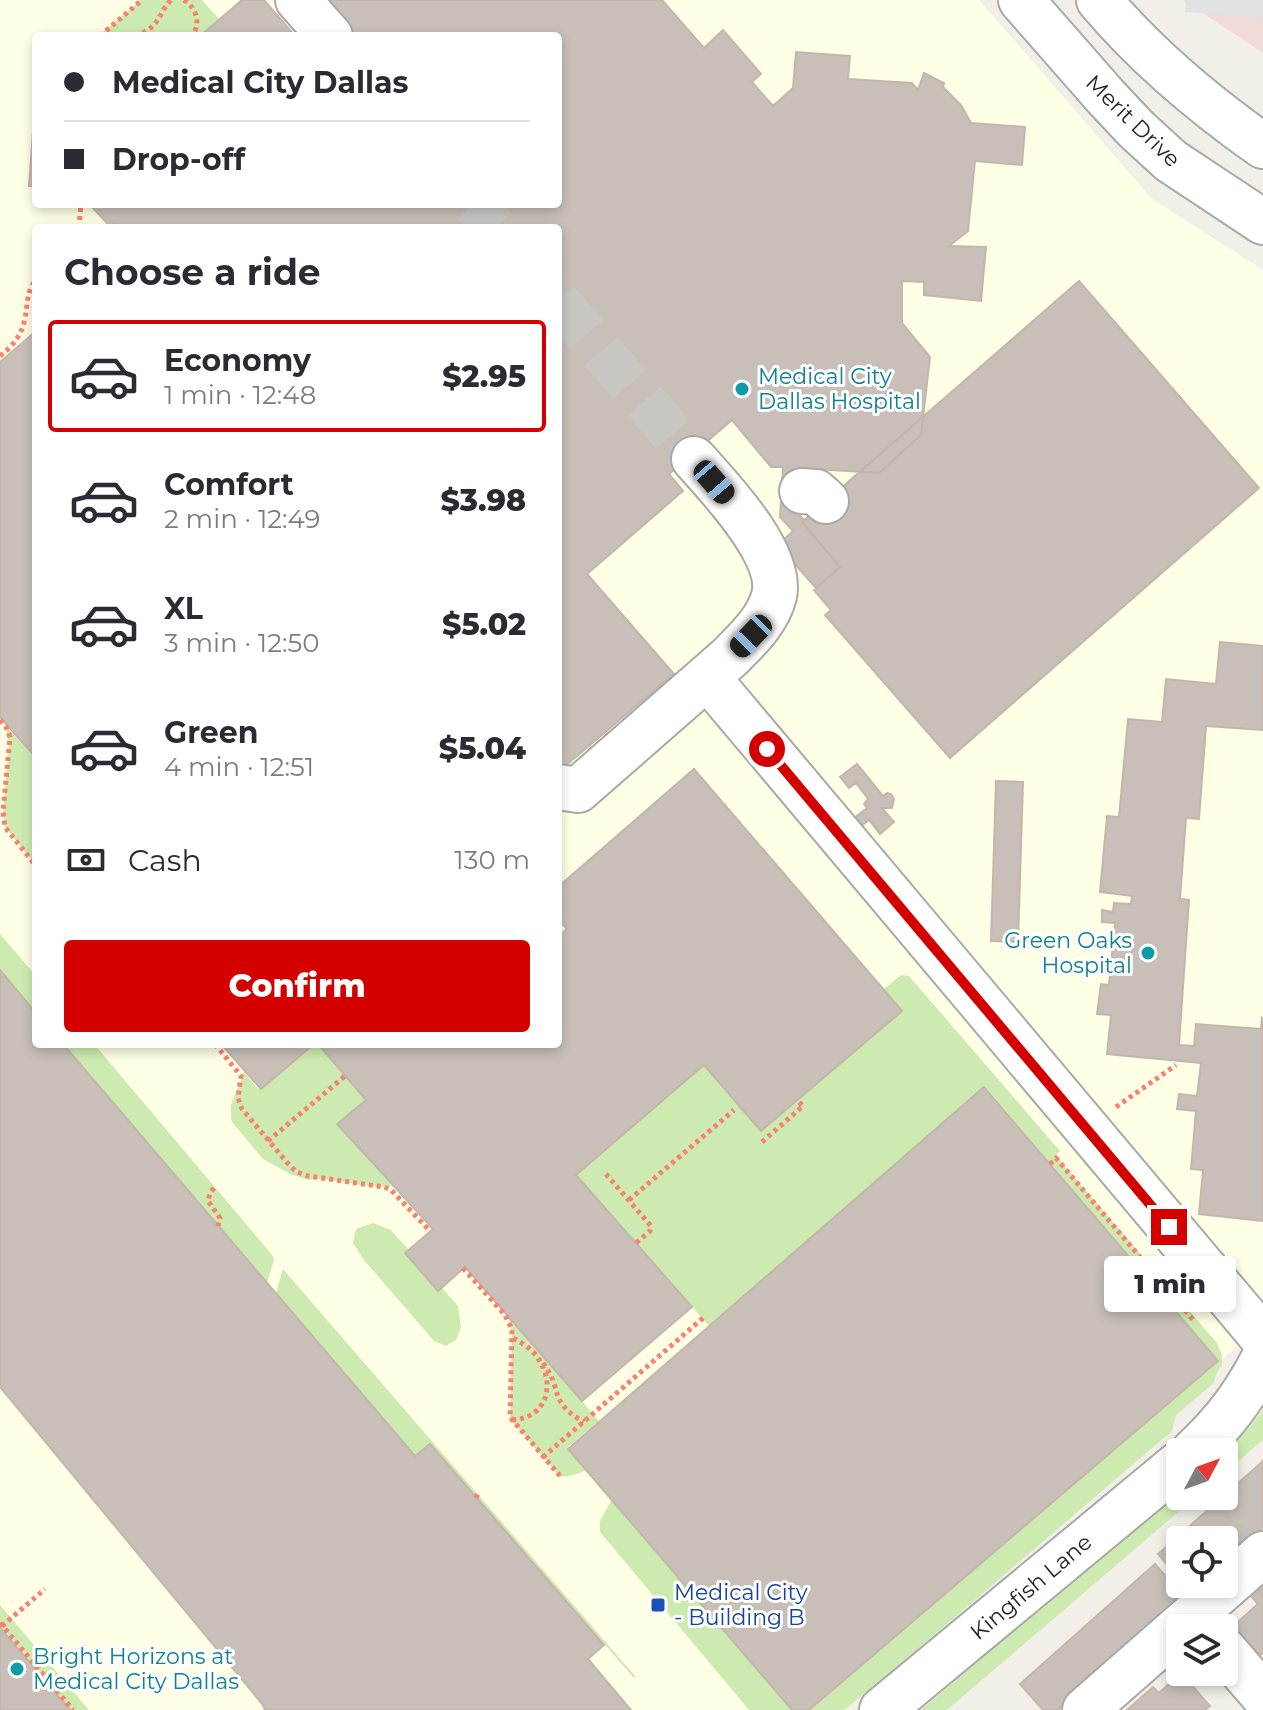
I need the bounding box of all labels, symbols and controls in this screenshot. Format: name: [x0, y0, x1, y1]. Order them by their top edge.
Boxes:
text: Medical City Dallas: [112, 64, 408, 101]
street label: Merit Drive: [1080, 69, 1186, 173]
text: Drop-off: [112, 141, 245, 178]
text: Choose a ride: [64, 250, 321, 294]
icon: car: [68, 340, 140, 412]
text: Economy: [164, 342, 311, 379]
text: $2.95: [442, 358, 526, 395]
place label: Medical City Dallas Hospital: [758, 363, 921, 415]
text: 1 min · 12:48: [164, 379, 316, 411]
marker: Medical City Dallas Hospital: [733, 380, 751, 398]
car: [689, 456, 739, 508]
icon: car: [68, 464, 140, 536]
text: Comfort: [164, 466, 294, 503]
text: $3.98: [441, 482, 526, 519]
text: 2 min · 12:49: [164, 503, 320, 535]
icon: car: [68, 588, 140, 660]
text: XL: [164, 590, 203, 627]
text: $5.02: [442, 606, 526, 643]
car: [726, 610, 776, 662]
text: 3 min · 12:50: [164, 627, 319, 659]
icon: car: [68, 712, 140, 784]
text: Green: [164, 714, 258, 751]
text: $5.04: [439, 730, 526, 767]
route start: [749, 731, 785, 767]
text: 4 min · 12:51: [164, 751, 314, 783]
icon: cash: [64, 838, 108, 882]
text: Cash: [128, 842, 202, 879]
text: 130 m: [454, 844, 530, 876]
place label: Green Oaks Hospital: [1004, 927, 1132, 979]
button: Confirm: [64, 940, 530, 1032]
marker: Green Oaks Hospital: [1139, 944, 1157, 962]
route end: [1151, 1209, 1187, 1245]
callout: 1 min: [1103, 1255, 1235, 1311]
text: 1 min: [1134, 1268, 1206, 1300]
north arrow: [1166, 1438, 1238, 1510]
map controls: [1166, 1438, 1238, 1686]
button: locate: [1166, 1526, 1238, 1598]
street label: Kingfish Lane: [965, 1528, 1097, 1646]
place label: Medical City - Building B: [674, 1579, 808, 1631]
marker: Medical City - Building B: [649, 1596, 667, 1614]
button: layers: [1166, 1614, 1238, 1686]
place label: Bright Horizons at Medical City Dallas: [33, 1643, 239, 1695]
marker: Bright Horizons at Medical City Dallas: [8, 1660, 26, 1678]

